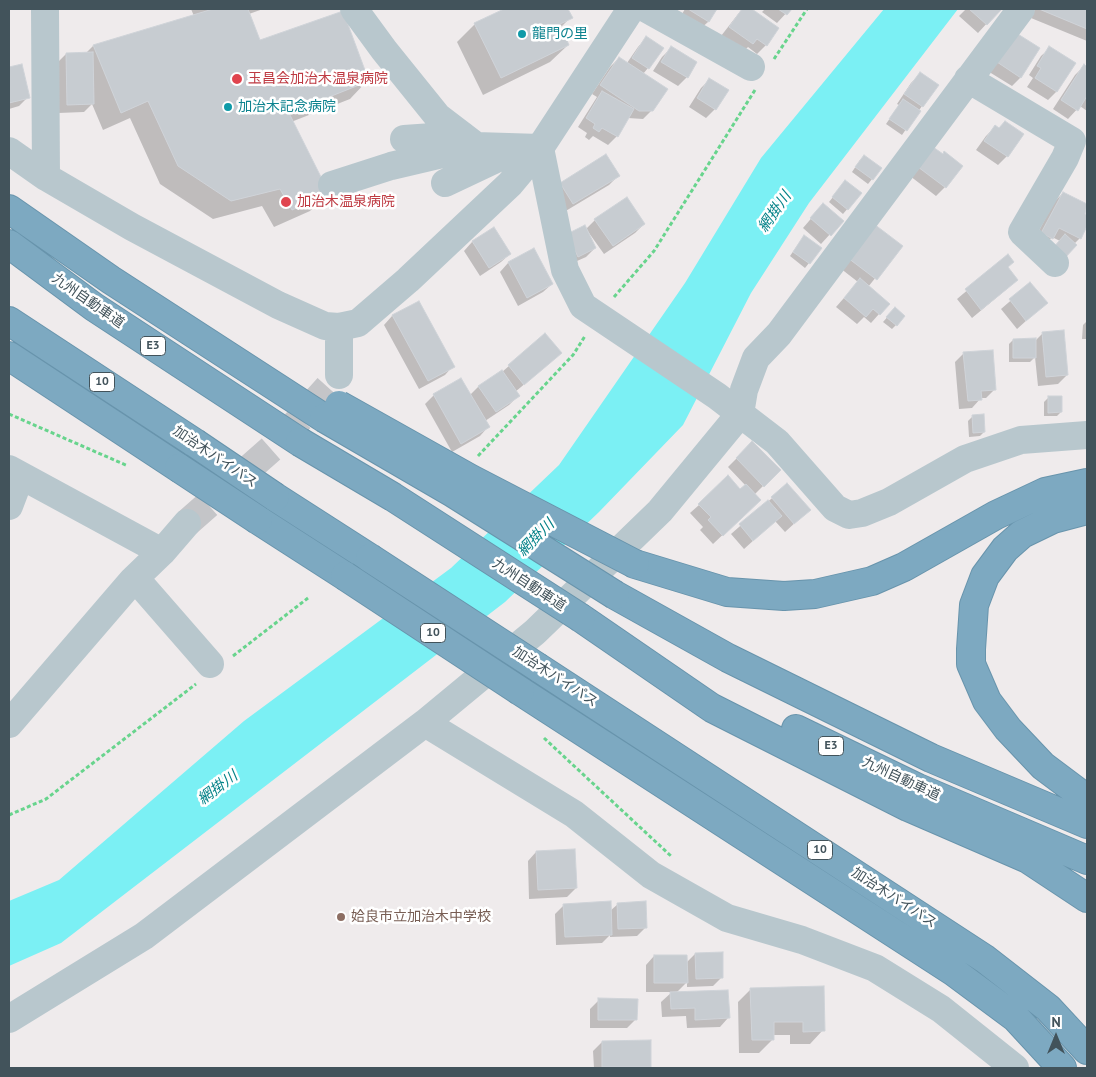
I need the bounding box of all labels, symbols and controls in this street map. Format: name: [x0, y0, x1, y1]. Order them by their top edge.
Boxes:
place label: 龍門の里: [532, 26, 588, 42]
marker: 龍門の里: [516, 28, 528, 40]
place label: 玉昌会加治木温泉病院: [248, 71, 388, 87]
marker: 玉昌会加治木温泉病院: [230, 72, 244, 86]
place label: 加治木記念病院: [238, 99, 336, 115]
marker: 加治木記念病院: [222, 101, 234, 113]
water label: 網掛川: [755, 188, 795, 236]
place label: 加治木温泉病院: [297, 194, 395, 210]
marker: 加治木温泉病院: [279, 195, 293, 209]
street label: 九州自動車道: [49, 270, 127, 332]
road number: E3: [140, 336, 166, 356]
road number: 10: [90, 372, 114, 392]
street label: 加治木バイパス: [170, 423, 260, 491]
water label: 網掛川: [514, 516, 558, 560]
street label: 九州自動車道: [489, 555, 569, 615]
road number: 10: [420, 624, 446, 642]
street label: 加治木バイパス: [509, 643, 601, 711]
road number: E3: [818, 736, 844, 756]
street label: 九州自動車道: [859, 754, 943, 804]
water label: 網掛川: [195, 767, 241, 809]
road number: 10: [808, 840, 832, 860]
street label: 加治木バイパス: [848, 864, 940, 932]
place label: 姶良市立加治木中学校: [351, 909, 491, 925]
marker: 姶良市立加治木中学校: [335, 911, 347, 923]
north arrow: [1031, 1012, 1081, 1062]
text: N: [1051, 1013, 1061, 1031]

